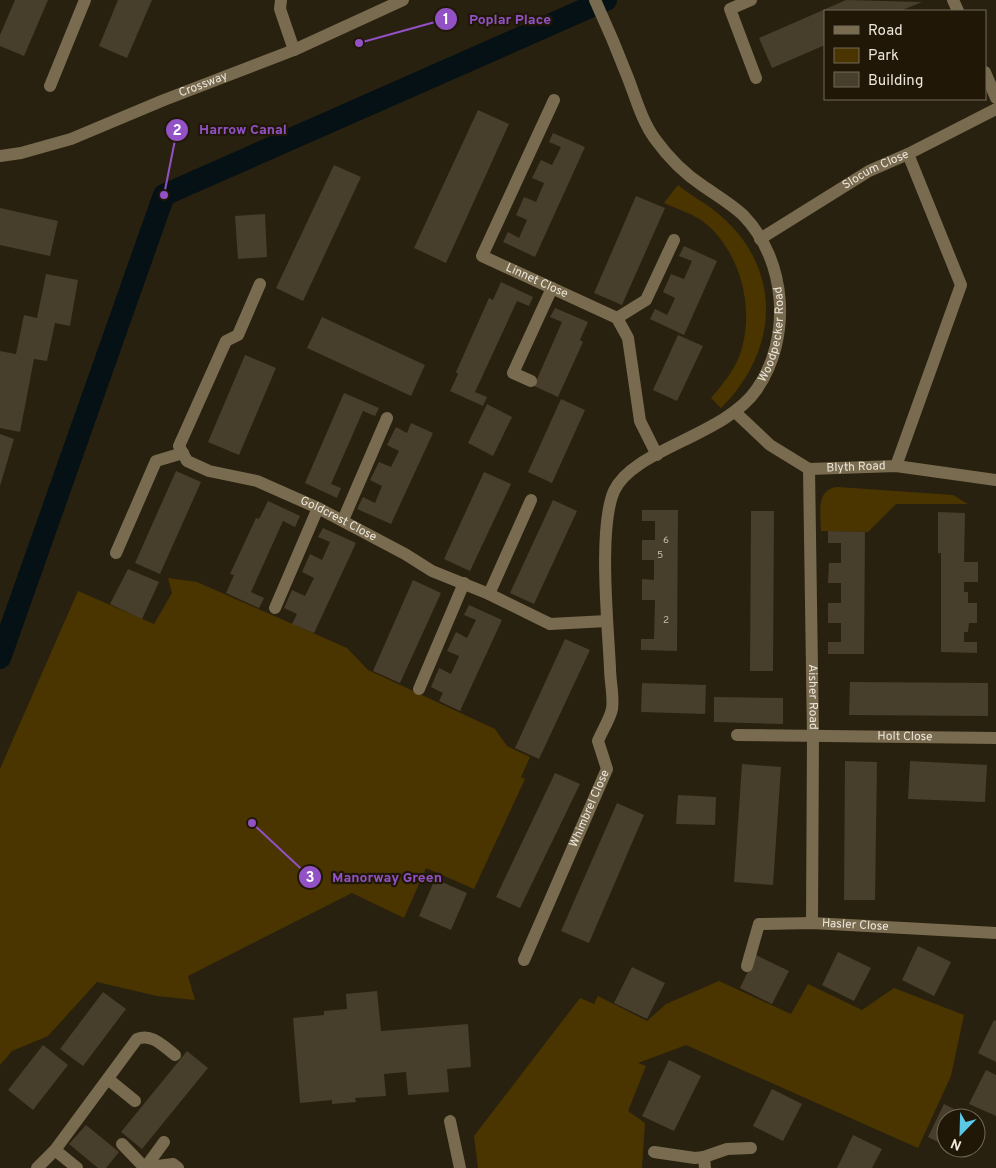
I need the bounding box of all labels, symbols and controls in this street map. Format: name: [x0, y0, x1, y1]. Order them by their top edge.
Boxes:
callout: Poplar Place: [434, 5, 561, 34]
legend: [824, 10, 986, 100]
text: 1: [443, 11, 449, 30]
text: Poplar Place: [469, 12, 551, 29]
text: Road: [868, 22, 903, 41]
text: Park: [868, 47, 899, 66]
street label: Crossway: [177, 68, 230, 102]
text: Building: [868, 72, 923, 91]
callout: Harrow Canal: [164, 115, 297, 144]
text: 2: [172, 122, 182, 141]
text: Harrow Canal: [199, 122, 287, 139]
street label: Slocum Close: [840, 147, 911, 194]
street label: Linnet Close: [503, 260, 570, 302]
street label: Woodpecker Road: [755, 286, 788, 385]
street label: Blyth Road: [826, 458, 886, 476]
street label: Goldcrest Close: [297, 493, 379, 545]
house number: 6: [663, 534, 669, 547]
house number: 5: [657, 549, 663, 562]
house number: 2: [663, 614, 669, 627]
street label: Aisher Road: [804, 664, 821, 730]
street label: Holt Close: [877, 729, 933, 745]
street label: Whimbrel Close: [566, 767, 614, 850]
callout: Manorway Green: [297, 863, 452, 892]
text: 3: [306, 869, 315, 888]
text: Manorway Green: [332, 870, 442, 887]
street label: Hasler Close: [822, 916, 889, 935]
north arrow: [936, 1108, 986, 1158]
text: N: [949, 1134, 964, 1153]

